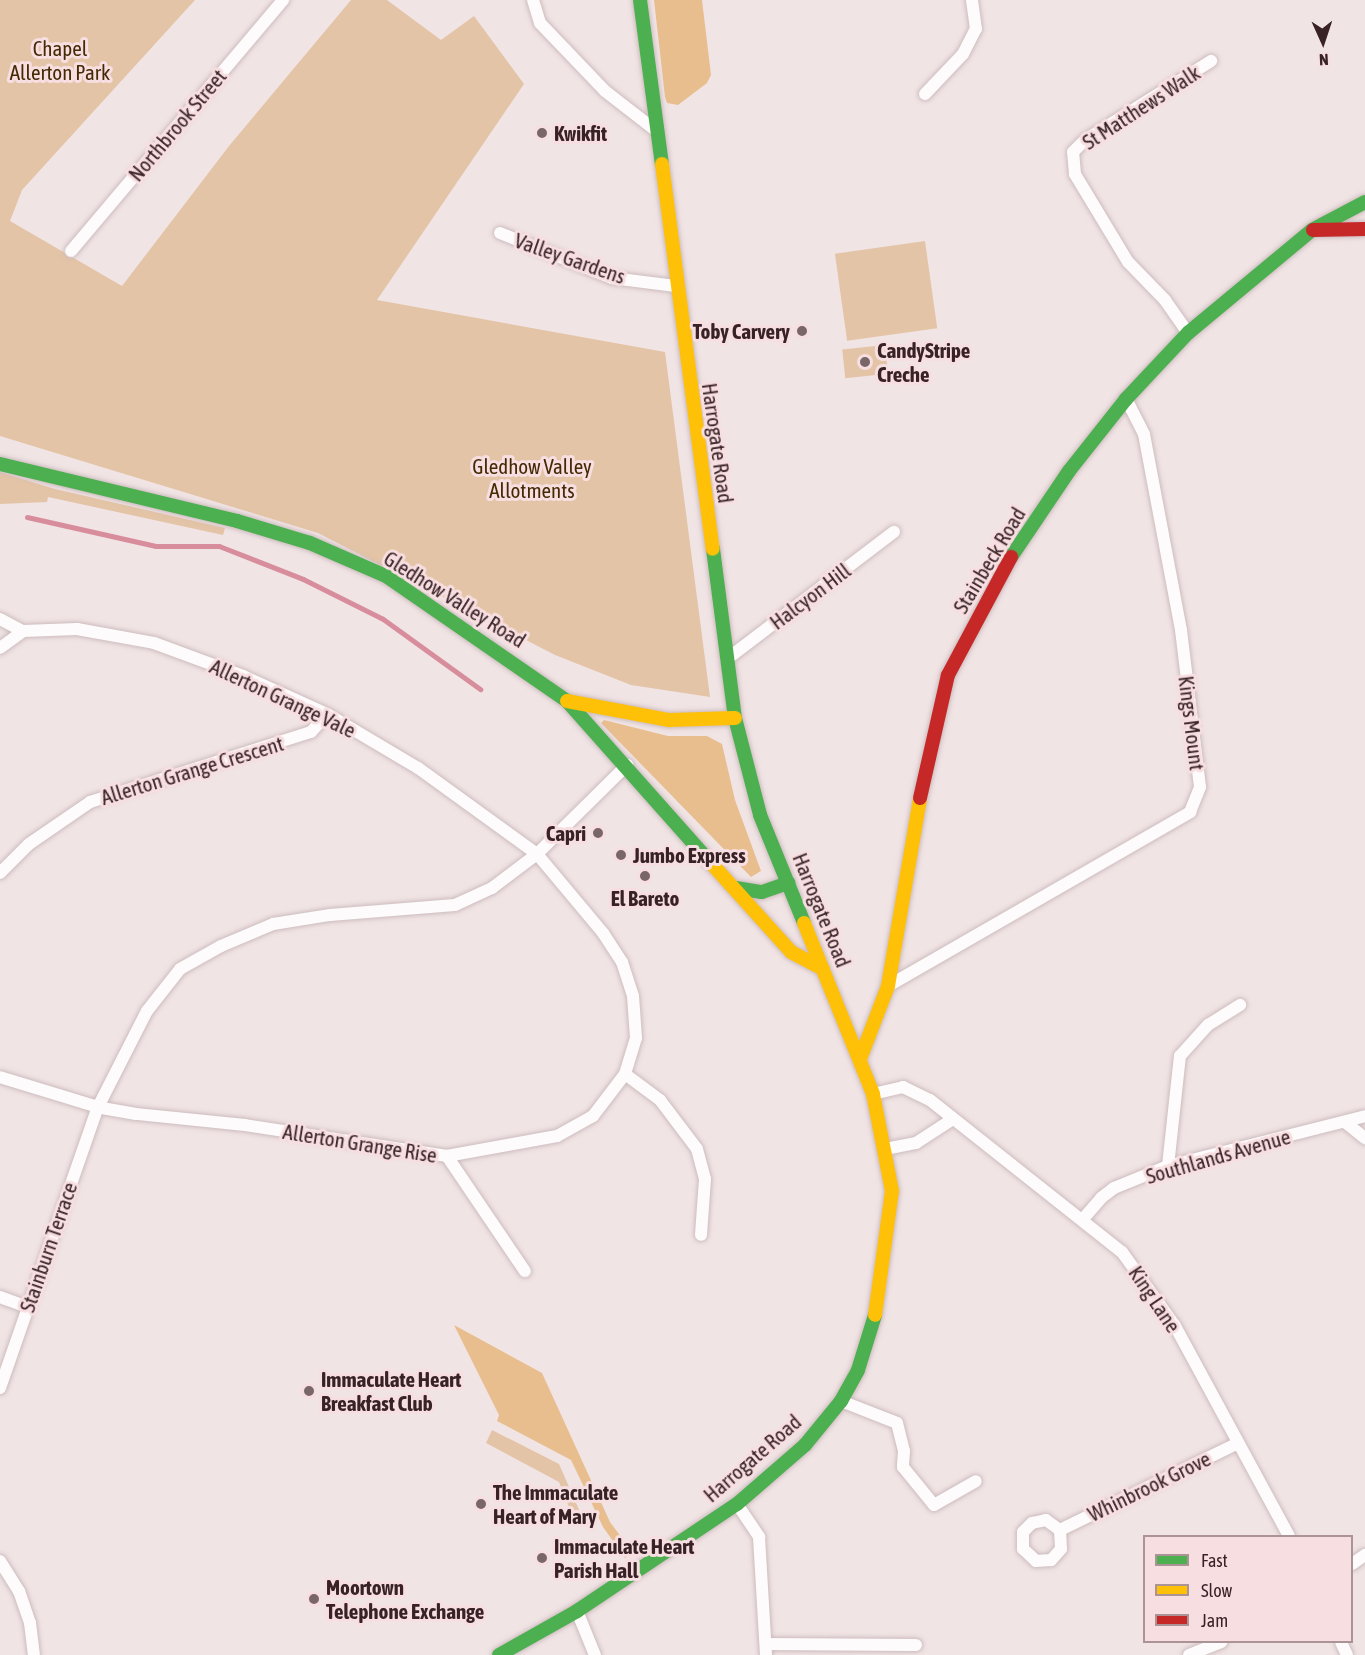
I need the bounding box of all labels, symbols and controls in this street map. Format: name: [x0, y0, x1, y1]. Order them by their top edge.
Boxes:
north arrow: [1293, 12, 1353, 72]
park label: Chapel Allerton Park: [10, 35, 110, 85]
text: N: [1319, 51, 1329, 69]
street label: St Matthews Walk: [1077, 60, 1205, 154]
street label: Northbrook Street: [123, 64, 231, 186]
place label: Kwikfit: [554, 120, 607, 146]
marker: Kwikfit: [535, 126, 549, 140]
street label: Valley Gardens: [511, 227, 629, 289]
place label: Toby Carvery: [693, 318, 790, 344]
marker: Toby Carvery: [795, 324, 809, 338]
place label: CandyStripe Creche: [877, 337, 970, 387]
marker: CandyStripe Creche: [858, 355, 872, 369]
street label: Harrogate Road: [697, 381, 739, 505]
park label: Gledhow Valley Allotments: [472, 453, 592, 503]
street label: Stainbeck Road: [948, 503, 1030, 617]
street label: Gledhow Valley Road: [379, 545, 531, 653]
street label: Halcyon Hill: [765, 557, 855, 635]
street label: Allerton Grange Vale: [206, 653, 360, 743]
street label: Kings Mount: [1174, 674, 1210, 772]
street label: Allerton Grange Crescent: [98, 730, 286, 810]
place label: Capri: [546, 820, 586, 846]
marker: Capri: [591, 826, 605, 840]
place label: Jumbo Express: [633, 842, 746, 868]
marker: Jumbo Express: [614, 848, 628, 862]
street label: Harrogate Road: [788, 849, 856, 971]
marker: El Bareto: [638, 869, 652, 883]
place label: El Bareto: [611, 885, 679, 911]
street label: Allerton Grange Rise: [281, 1118, 439, 1168]
street label: Southlands Avenue: [1143, 1123, 1293, 1189]
street label: Stainburn Terrace: [14, 1179, 82, 1315]
street label: King Lane: [1124, 1261, 1186, 1337]
place label: Immaculate Heart Breakfast Club: [321, 1366, 461, 1416]
marker: Immaculate Heart Breakfast Club: [302, 1384, 316, 1398]
street label: Harrogate Road: [698, 1409, 806, 1507]
street label: Whinbrook Grove: [1084, 1445, 1214, 1527]
place label: The Immaculate Heart of Mary: [493, 1479, 618, 1529]
marker: The Immaculate Heart of Mary: [474, 1497, 488, 1511]
place label: Immaculate Heart Parish Hall: [554, 1533, 694, 1583]
legend: [1143, 1535, 1353, 1643]
text: Fast: [1201, 1550, 1228, 1571]
marker: Immaculate Heart Parish Hall: [535, 1551, 549, 1565]
place label: Moortown Telephone Exchange: [326, 1574, 484, 1624]
text: Slow: [1201, 1580, 1232, 1601]
marker: Moortown Telephone Exchange: [307, 1592, 321, 1606]
text: Jam: [1201, 1610, 1228, 1631]

